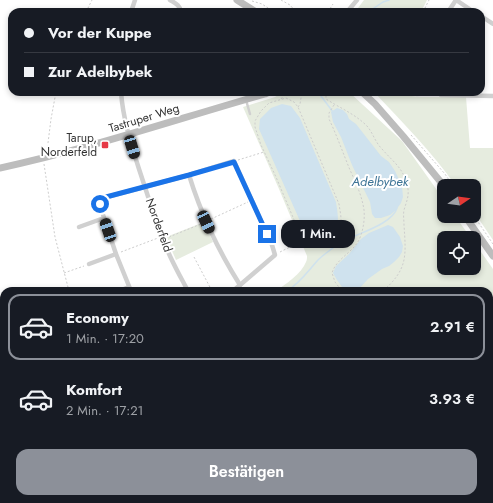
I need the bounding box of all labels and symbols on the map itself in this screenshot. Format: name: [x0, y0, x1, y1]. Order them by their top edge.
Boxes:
street label: Tastruper Weg: [106, 99, 182, 137]
place label: Tarup, Norderfeld: [41, 129, 97, 161]
car: [123, 134, 141, 160]
marker: Tarup, Norderfeld: [100, 140, 110, 150]
water label: Adelbybek: [351, 172, 409, 191]
north arrow: [437, 179, 481, 223]
route start: [91, 195, 109, 213]
street label: Norderfeld: [141, 195, 177, 255]
car: [195, 209, 217, 235]
car: [98, 217, 118, 243]
callout: 1 Min.: [281, 220, 355, 248]
route end: [258, 225, 276, 243]

